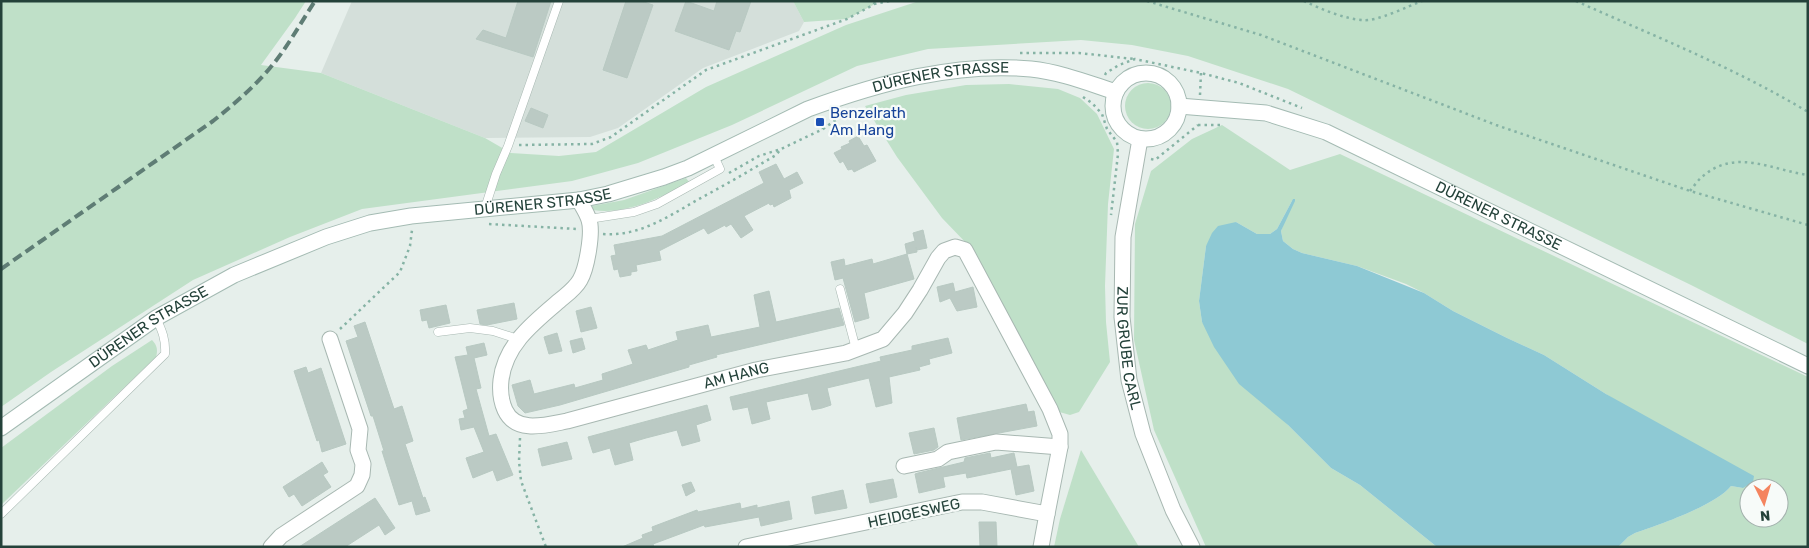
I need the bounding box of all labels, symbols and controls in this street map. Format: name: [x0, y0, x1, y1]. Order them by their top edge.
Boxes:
street label: DÜRENER STRASSE: [870, 59, 1009, 96]
place label: Benzelrath Am Hang: [830, 104, 906, 139]
marker: Benzelrath Am Hang: [814, 116, 826, 128]
street label: DÜRENER STRASSE: [1432, 177, 1565, 254]
street label: DÜRENER STRASSE: [473, 185, 613, 219]
street label: DÜRENER STRASSE: [85, 282, 211, 372]
street label: ZUR GRUBE CARL: [1113, 286, 1145, 412]
street label: AM HANG: [702, 359, 771, 393]
north arrow: [1739, 478, 1789, 528]
street label: HEIDGESWEG: [866, 494, 962, 532]
text: N: [1759, 507, 1771, 524]

